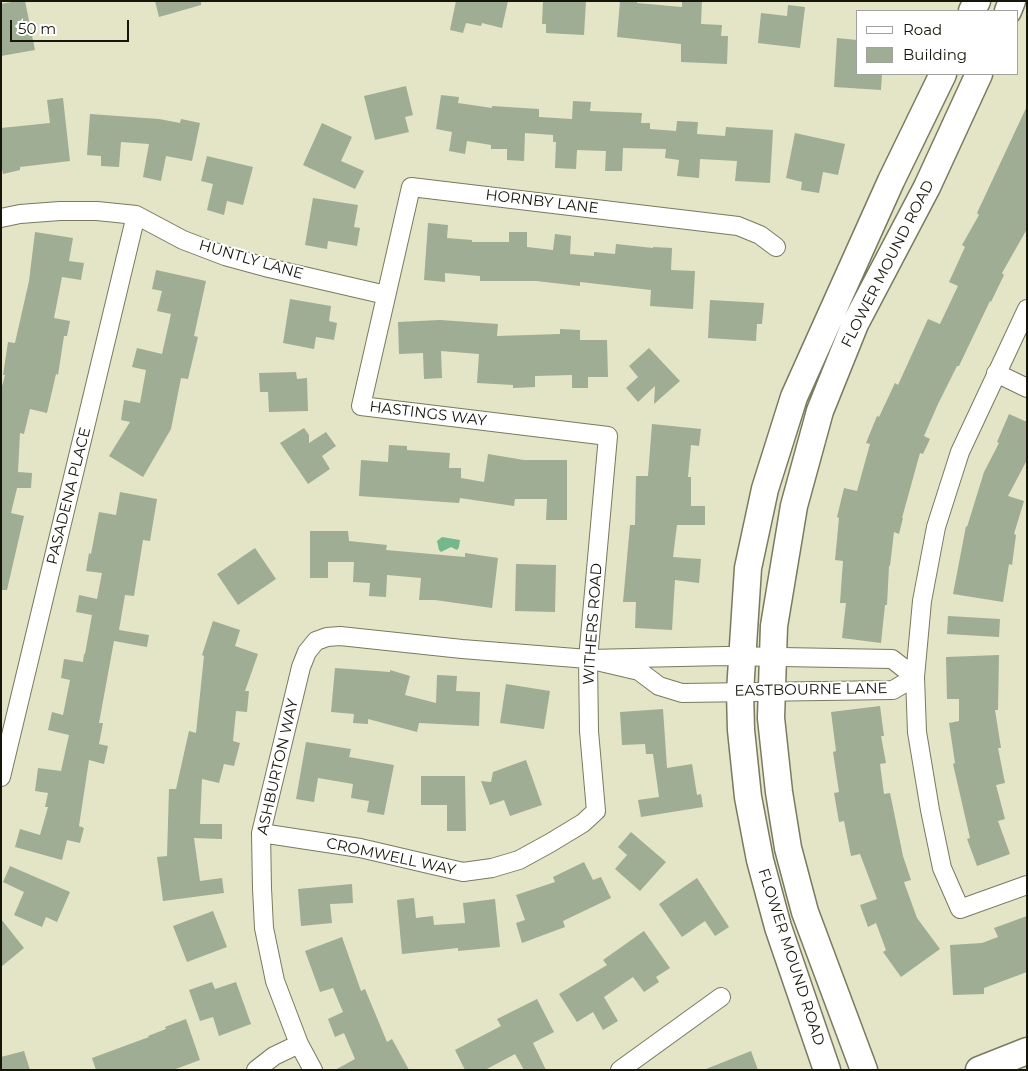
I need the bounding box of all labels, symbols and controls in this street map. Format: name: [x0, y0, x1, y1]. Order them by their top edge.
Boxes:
scale bar: [12, 10, 131, 42]
legend: [856, 10, 1018, 75]
text: 50 m: [18, 19, 56, 38]
text: Road: [903, 20, 942, 39]
text: Building: [903, 45, 967, 64]
street label: FLOWER MOUND ROAD: [838, 177, 938, 351]
street label: HORNBY LANE: [484, 186, 600, 218]
street label: HUNTLY LANE: [197, 236, 305, 284]
street label: HASTINGS WAY: [368, 398, 488, 430]
street label: PASADENA PLACE: [43, 425, 95, 567]
street label: WITHERS ROAD: [580, 562, 606, 686]
street label: EASTBOURNE LANE: [734, 680, 888, 700]
street label: ASHBURTON WAY: [254, 697, 302, 837]
street label: CROMWELL WAY: [325, 834, 457, 880]
street label: FLOWER MOUND ROAD: [754, 866, 828, 1048]

